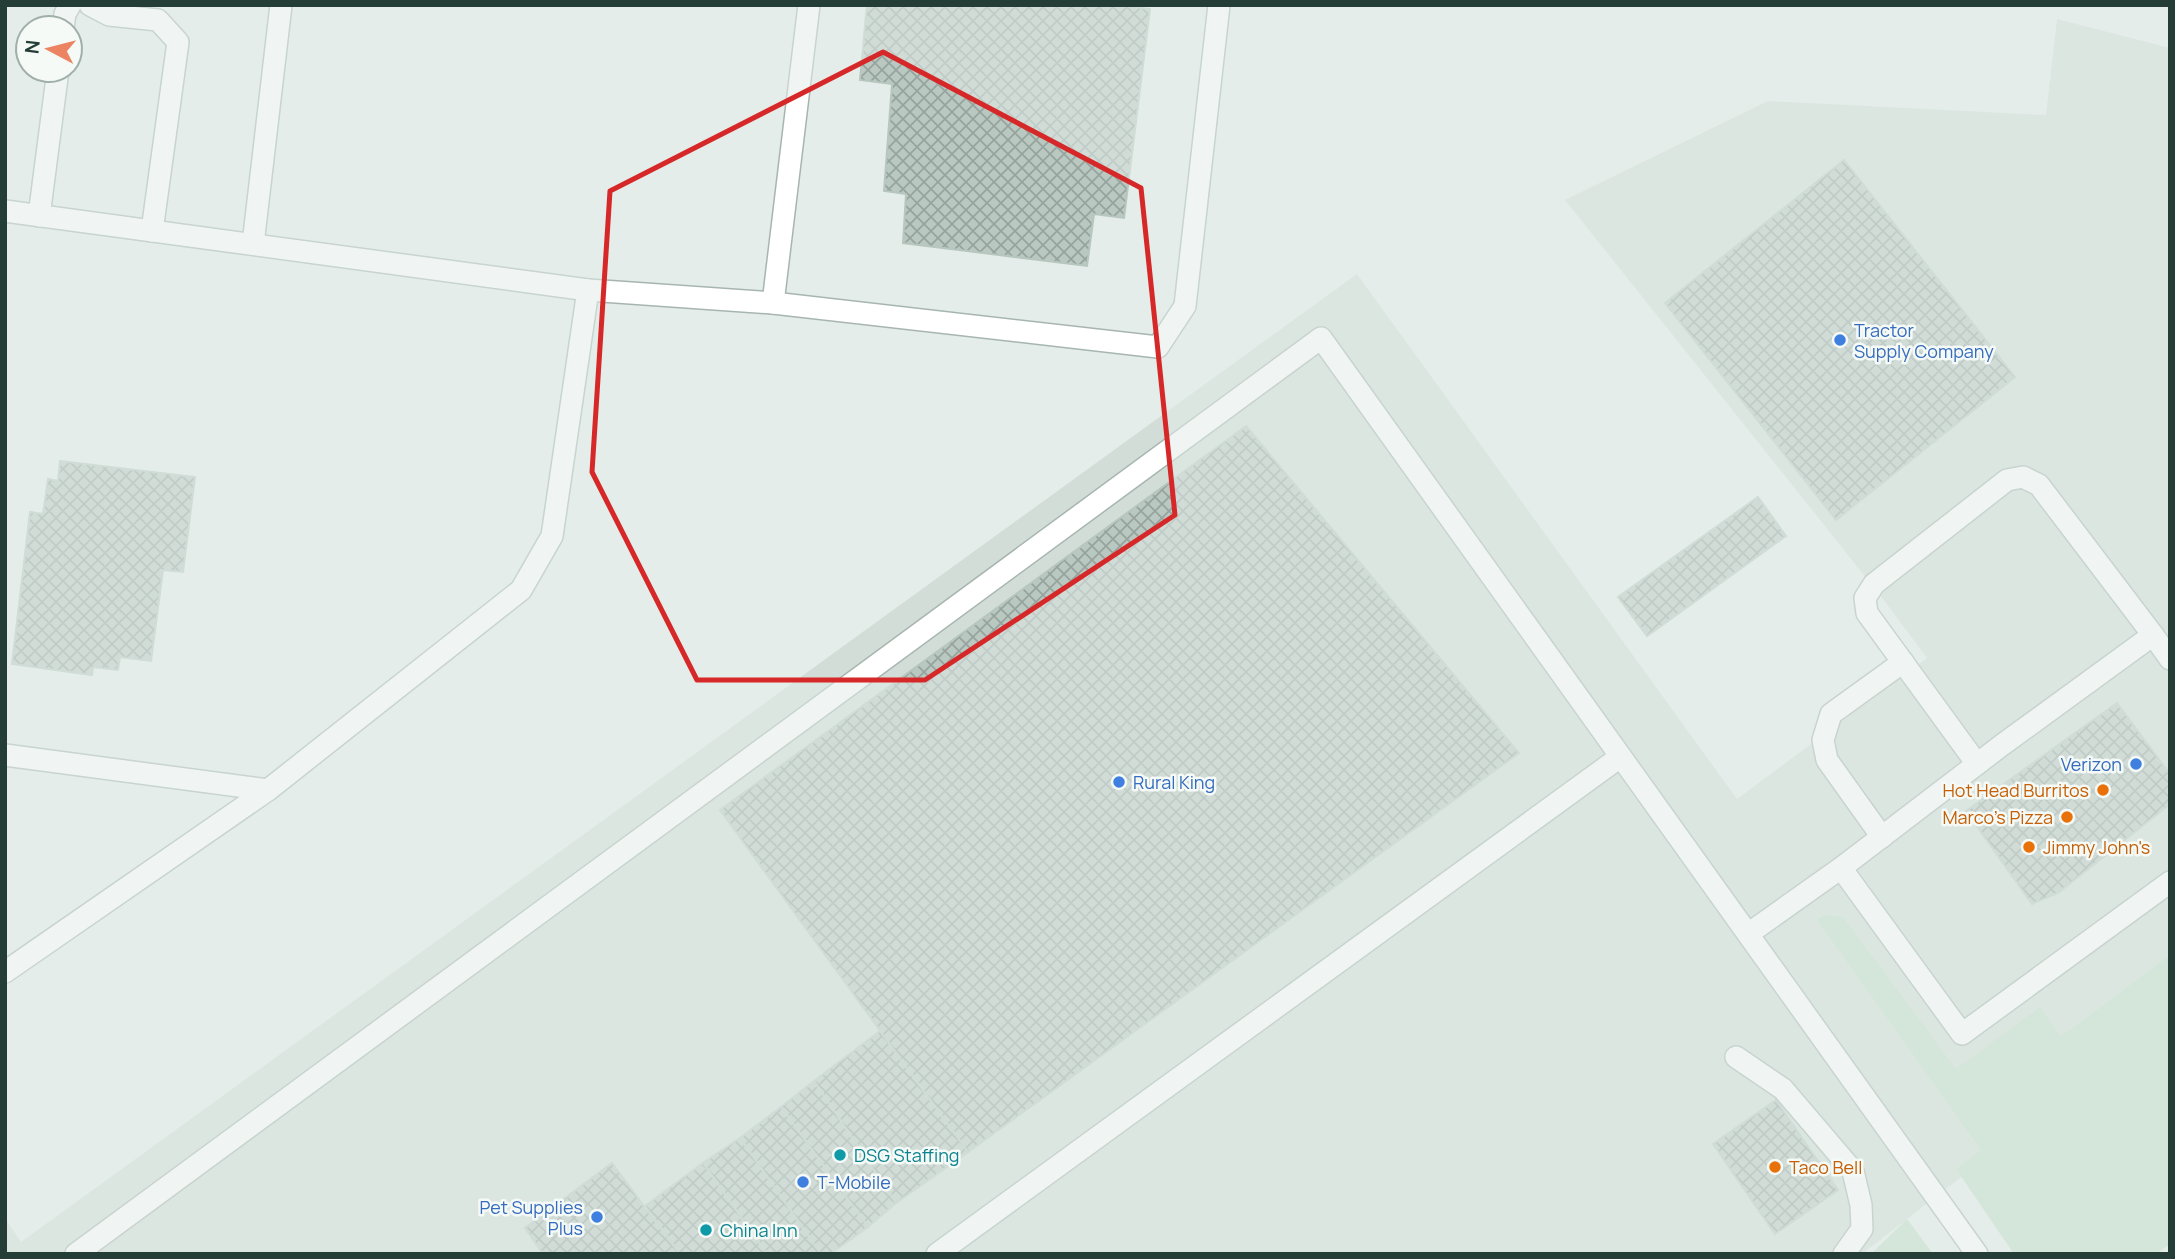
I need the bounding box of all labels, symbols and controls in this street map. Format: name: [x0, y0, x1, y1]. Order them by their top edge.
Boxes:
north arrow: [14, 14, 84, 84]
text: N: [18, 39, 46, 55]
place label: Tractor Supply Company: [1854, 318, 1994, 363]
marker: Tractor Supply Company: [1832, 332, 1848, 348]
place label: Verizon: [2061, 752, 2122, 776]
marker: Verizon: [2128, 756, 2144, 772]
place label: Rural King: [1133, 770, 1215, 794]
marker: Rural King: [1111, 774, 1127, 790]
place label: Hot Head Burritos: [1943, 778, 2089, 802]
marker: Hot Head Burritos: [2095, 782, 2111, 798]
place label: Marco's Pizza: [1942, 805, 2053, 829]
marker: Marco's Pizza: [2059, 809, 2075, 825]
place label: Jimmy John's: [2043, 835, 2150, 859]
marker: Jimmy John's: [2021, 839, 2037, 855]
place label: DSG Staffing: [854, 1143, 960, 1167]
marker: DSG Staffing: [832, 1147, 848, 1163]
place label: Taco Bell: [1789, 1155, 1862, 1179]
marker: Taco Bell: [1767, 1159, 1783, 1175]
place label: T-Mobile: [817, 1170, 891, 1194]
marker: T-Mobile: [795, 1174, 811, 1190]
place label: Pet Supplies Plus: [479, 1195, 583, 1240]
marker: Pet Supplies Plus: [589, 1209, 605, 1225]
place label: China Inn: [720, 1218, 798, 1242]
marker: China Inn: [698, 1222, 714, 1238]

